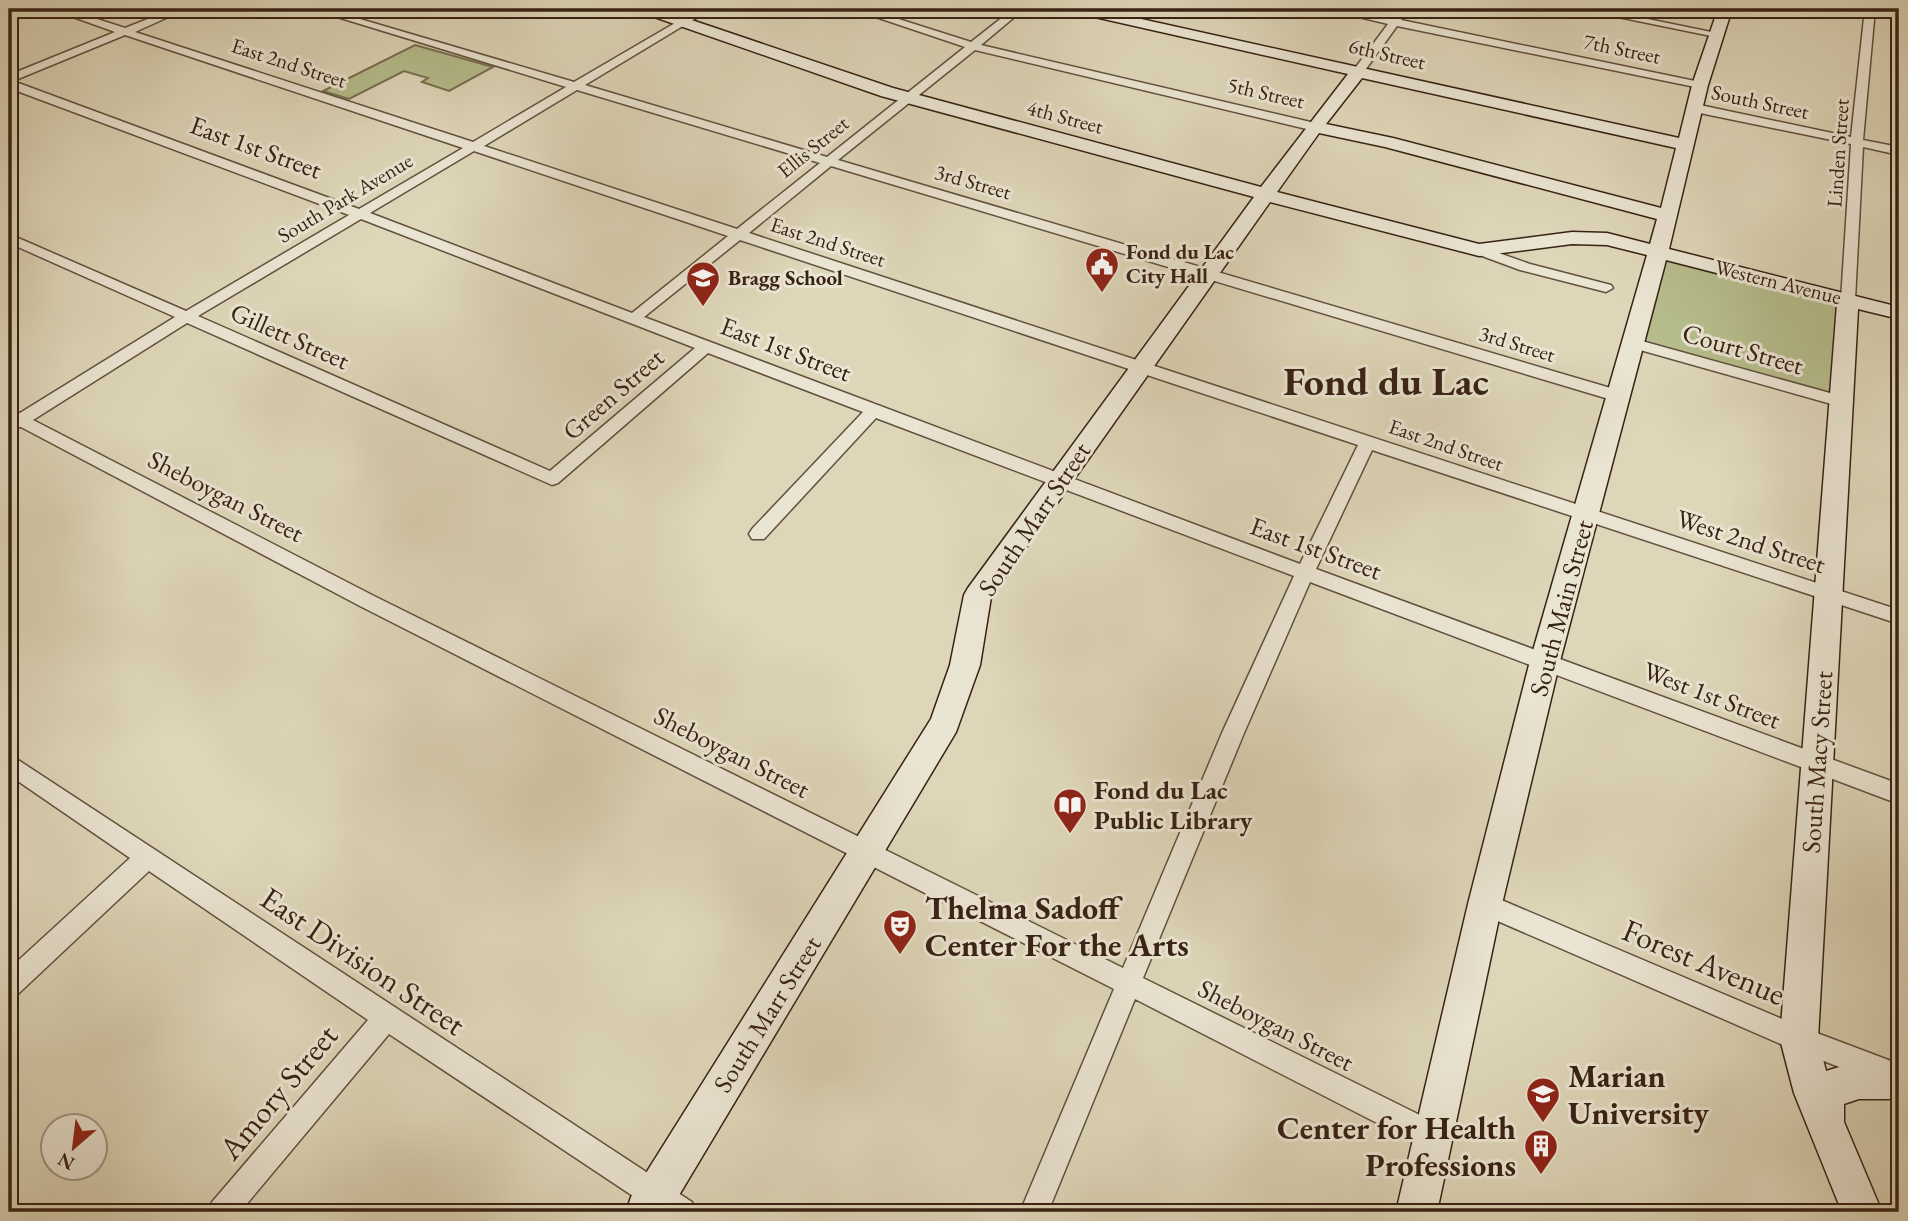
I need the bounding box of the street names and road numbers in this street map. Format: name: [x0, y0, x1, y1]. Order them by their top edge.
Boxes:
street label: 7th Street: [1581, 27, 1663, 70]
street label: East 2nd Street: [228, 31, 350, 94]
street label: 6th Street: [1346, 32, 1428, 76]
street label: 5th Street: [1225, 71, 1307, 115]
street label: South Street: [1709, 78, 1812, 125]
street label: 4th Street: [1024, 93, 1107, 140]
street label: Linden Street: [1820, 97, 1855, 208]
street label: East 1st Street: [186, 108, 326, 186]
street label: Ellis Street: [771, 109, 854, 184]
street label: South Park Avenue: [272, 147, 417, 249]
street label: 3rd Street: [932, 158, 1015, 205]
street label: East 2nd Street: [767, 210, 889, 273]
street label: Western Avenue: [1712, 253, 1844, 310]
street label: Gillett Street: [225, 295, 355, 377]
street label: East 1st Street: [716, 308, 856, 390]
street label: Court Street: [1679, 316, 1807, 382]
street label: 3rd Street: [1476, 319, 1559, 368]
street label: Green Street: [555, 341, 671, 447]
street label: East 2nd Street: [1385, 412, 1507, 477]
street label: South Marr Street: [970, 436, 1098, 602]
street label: Sheboygan Street: [142, 442, 310, 550]
street label: West 2nd Street: [1672, 501, 1830, 581]
street label: East 1st Street: [1246, 509, 1386, 587]
street label: South Main Street: [1521, 516, 1601, 700]
street label: West 1st Street: [1638, 653, 1786, 737]
street label: South Macy Street: [1794, 670, 1840, 854]
street label: Sheboygan Street: [648, 698, 816, 806]
street label: East Division Street: [252, 877, 474, 1045]
street label: Forest Avenue: [1616, 909, 1792, 1015]
street label: South Marr Street: [705, 929, 829, 1099]
street label: Sheboygan Street: [1192, 971, 1360, 1079]
street label: Amory Street: [208, 1016, 347, 1169]

